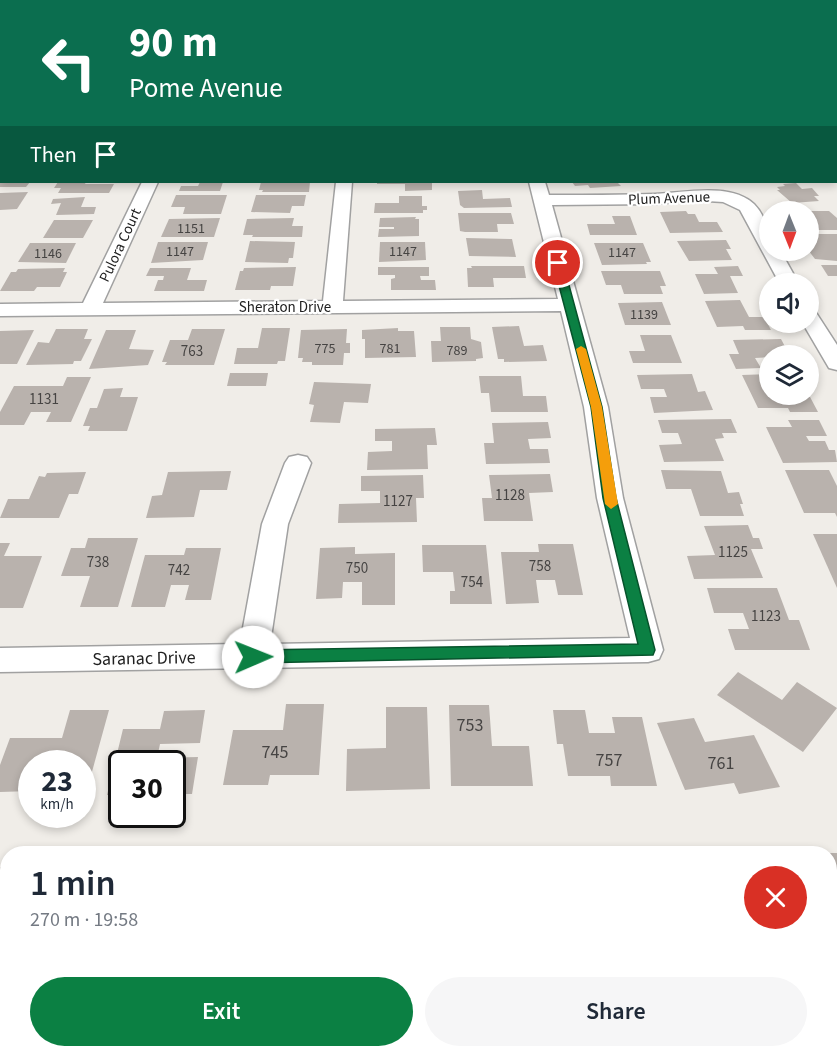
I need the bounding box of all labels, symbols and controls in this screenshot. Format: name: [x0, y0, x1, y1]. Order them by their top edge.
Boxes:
text: 90 m: [129, 13, 218, 73]
icon: left: [30, 24, 108, 102]
text: Pome Avenue: [129, 69, 283, 108]
icon: arrive: [89, 138, 122, 171]
text: Then: [30, 139, 77, 171]
street label: Plum Avenue: [628, 187, 710, 210]
north arrow: [759, 201, 819, 261]
map controls: [759, 201, 819, 405]
street label: Pulora Court: [94, 205, 147, 286]
house number: 1151: [177, 219, 205, 239]
pin: [532, 237, 583, 288]
house number: 1147: [166, 242, 194, 262]
house number: 1147: [389, 242, 417, 262]
house number: 1147: [608, 243, 636, 263]
house number: 1146: [34, 244, 62, 264]
icon: arrive: [541, 246, 574, 279]
button: sound: [759, 273, 819, 333]
street label: Sheraton Drive: [239, 297, 331, 318]
house number: 1139: [630, 305, 658, 325]
house number: 775: [315, 339, 335, 359]
house number: 781: [380, 339, 400, 359]
house number: 763: [181, 341, 203, 362]
house number: 789: [447, 341, 467, 361]
button: layers: [759, 345, 819, 405]
house number: 1131: [29, 389, 59, 410]
house number: 1128: [495, 485, 525, 506]
house number: 1127: [383, 491, 413, 512]
house number: 1125: [718, 542, 748, 563]
house number: 738: [87, 552, 109, 573]
house number: 758: [529, 556, 551, 577]
house number: 750: [346, 558, 368, 579]
house number: 742: [168, 560, 190, 581]
house number: 754: [461, 572, 484, 593]
house number: 1123: [751, 606, 781, 627]
position arrow: [221, 625, 285, 689]
street label: Saranac Drive: [92, 645, 196, 672]
house number: 753: [457, 713, 483, 738]
house number: 745: [262, 740, 288, 765]
house number: 757: [596, 748, 622, 773]
speed limit sign: 30: [108, 750, 186, 828]
house number: 761: [708, 751, 734, 776]
text: 23: [41, 760, 73, 803]
text: km/h: [40, 794, 74, 815]
text: 1 min: [30, 858, 116, 909]
button: close: [744, 866, 807, 929]
text: 270 m · 19:58: [30, 906, 138, 934]
button: Exit: [30, 977, 413, 1046]
button: Share: [425, 977, 807, 1046]

